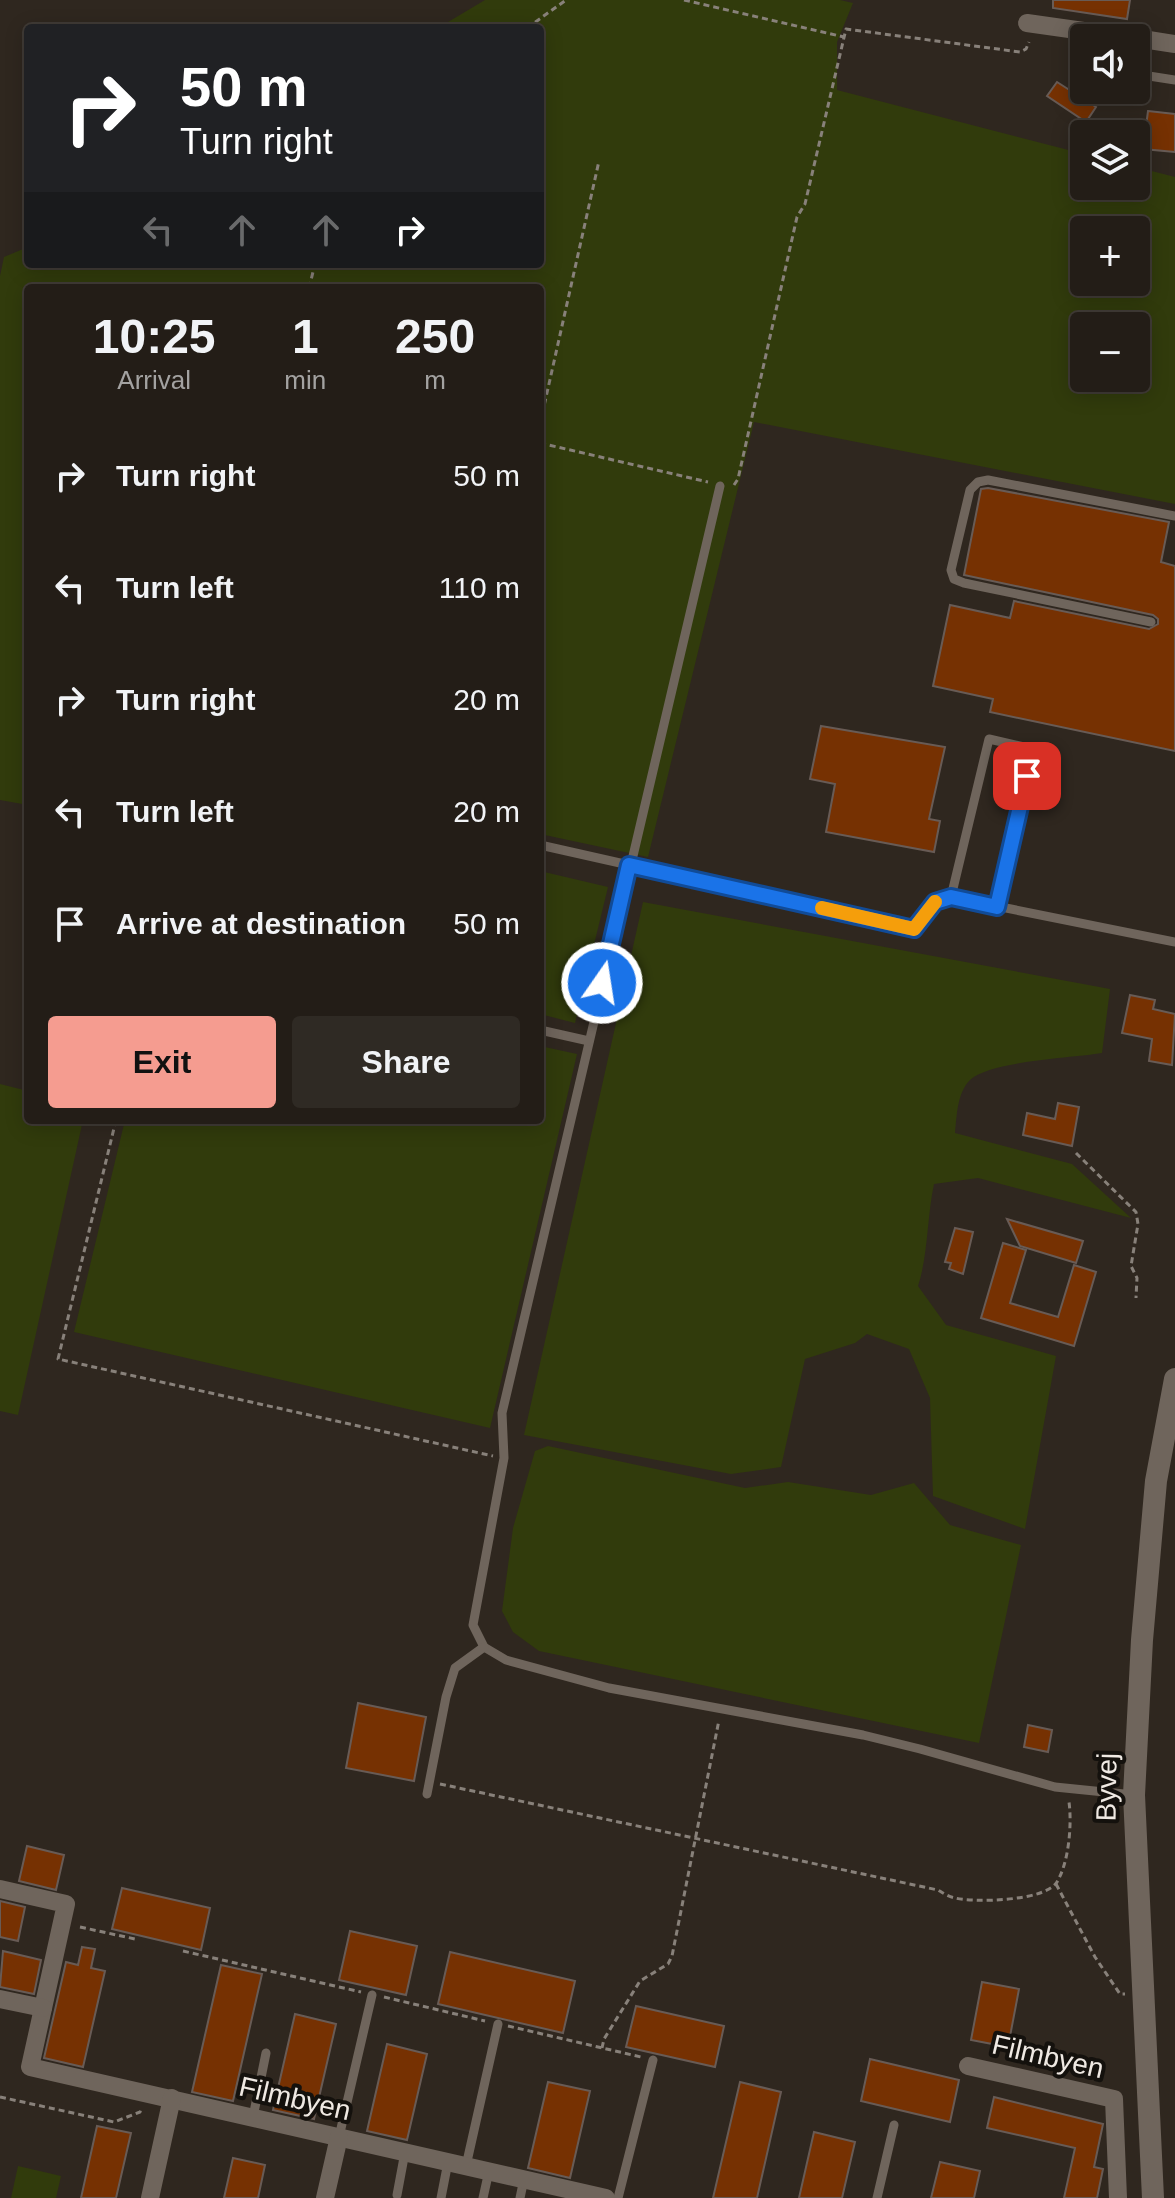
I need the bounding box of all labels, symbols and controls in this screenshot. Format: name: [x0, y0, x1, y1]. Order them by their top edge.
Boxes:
map controls: [1070, 24, 1150, 392]
button: sound: [1070, 24, 1150, 104]
text: 50 m: [180, 55, 308, 118]
icon: right: [48, 56, 152, 160]
button: layers: [1070, 120, 1150, 200]
text: Turn right: [180, 121, 333, 162]
icon: left: [136, 208, 180, 252]
icon: ahead: [220, 208, 264, 252]
icon: ahead: [304, 208, 348, 252]
icon: right: [388, 208, 432, 252]
button: +: [1070, 216, 1150, 296]
text: 10:25: [93, 310, 216, 363]
text: 1: [292, 310, 319, 363]
text: 250: [395, 310, 475, 363]
button: −: [1070, 312, 1150, 392]
text: Arrival: [117, 365, 191, 395]
text: min: [284, 365, 326, 395]
text: m: [424, 365, 446, 395]
icon: right: [48, 454, 92, 498]
text: Turn right: [116, 459, 255, 492]
text: 50 m: [453, 459, 520, 492]
icon: left: [48, 566, 92, 610]
text: Turn left: [116, 571, 234, 604]
text: 110 m: [439, 571, 520, 604]
icon: right: [48, 678, 92, 722]
text: Turn right: [116, 683, 255, 716]
text: 20 m: [453, 683, 520, 716]
pin: [993, 742, 1061, 810]
icon: arrive: [1005, 754, 1049, 798]
icon: left: [48, 790, 92, 834]
text: Turn left: [116, 795, 234, 828]
text: 20 m: [453, 795, 520, 828]
icon: arrive: [48, 902, 92, 946]
text: Arrive at destination: [116, 907, 406, 940]
text: 50 m: [453, 907, 520, 940]
position arrow: [560, 941, 644, 1025]
button: Exit: [48, 1016, 276, 1108]
button: Share: [292, 1016, 520, 1108]
street label: Byvej: [1090, 1753, 1123, 1822]
street label: Filmbyen: [989, 2029, 1107, 2084]
street label: Filmbyen: [236, 2071, 354, 2126]

